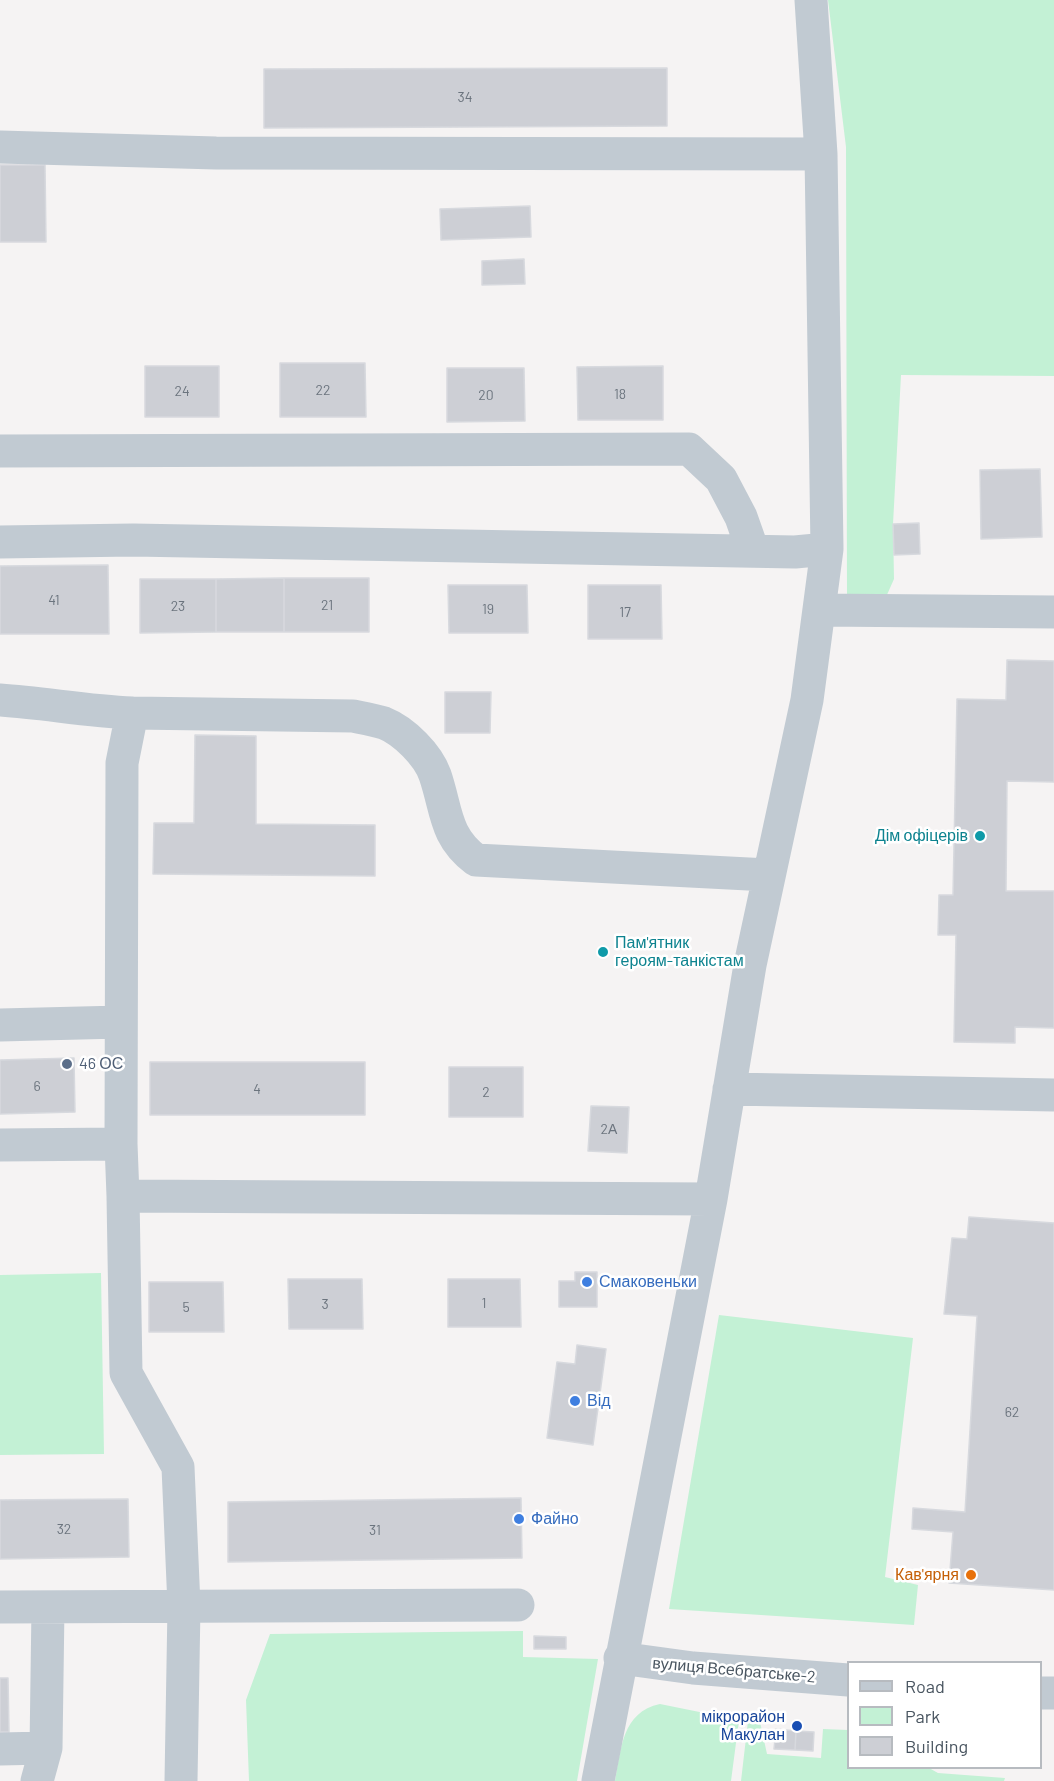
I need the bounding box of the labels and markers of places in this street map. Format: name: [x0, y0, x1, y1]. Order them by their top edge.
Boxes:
place label: Дім офіцерів: [875, 826, 968, 846]
marker: Дім офіцерів: [973, 829, 987, 843]
place label: Пам'ятник героям-танкістам: [615, 933, 744, 971]
marker: Пам'ятник героям-танкістам: [596, 945, 610, 959]
place label: 46 ОС: [79, 1054, 123, 1074]
marker: 46 ОС: [60, 1057, 74, 1071]
place label: Смаковеньки: [599, 1272, 697, 1292]
marker: Смаковеньки: [580, 1275, 594, 1289]
place label: Від: [587, 1391, 611, 1411]
marker: Від: [568, 1394, 582, 1408]
place label: Файно: [531, 1509, 579, 1529]
marker: Файно: [512, 1512, 526, 1526]
place label: Кав'ярня: [895, 1565, 959, 1585]
marker: Кав'ярня: [964, 1568, 978, 1582]
place label: мікрорайон Макулан: [701, 1707, 785, 1745]
marker: мікрорайон Макулан: [790, 1719, 804, 1733]

